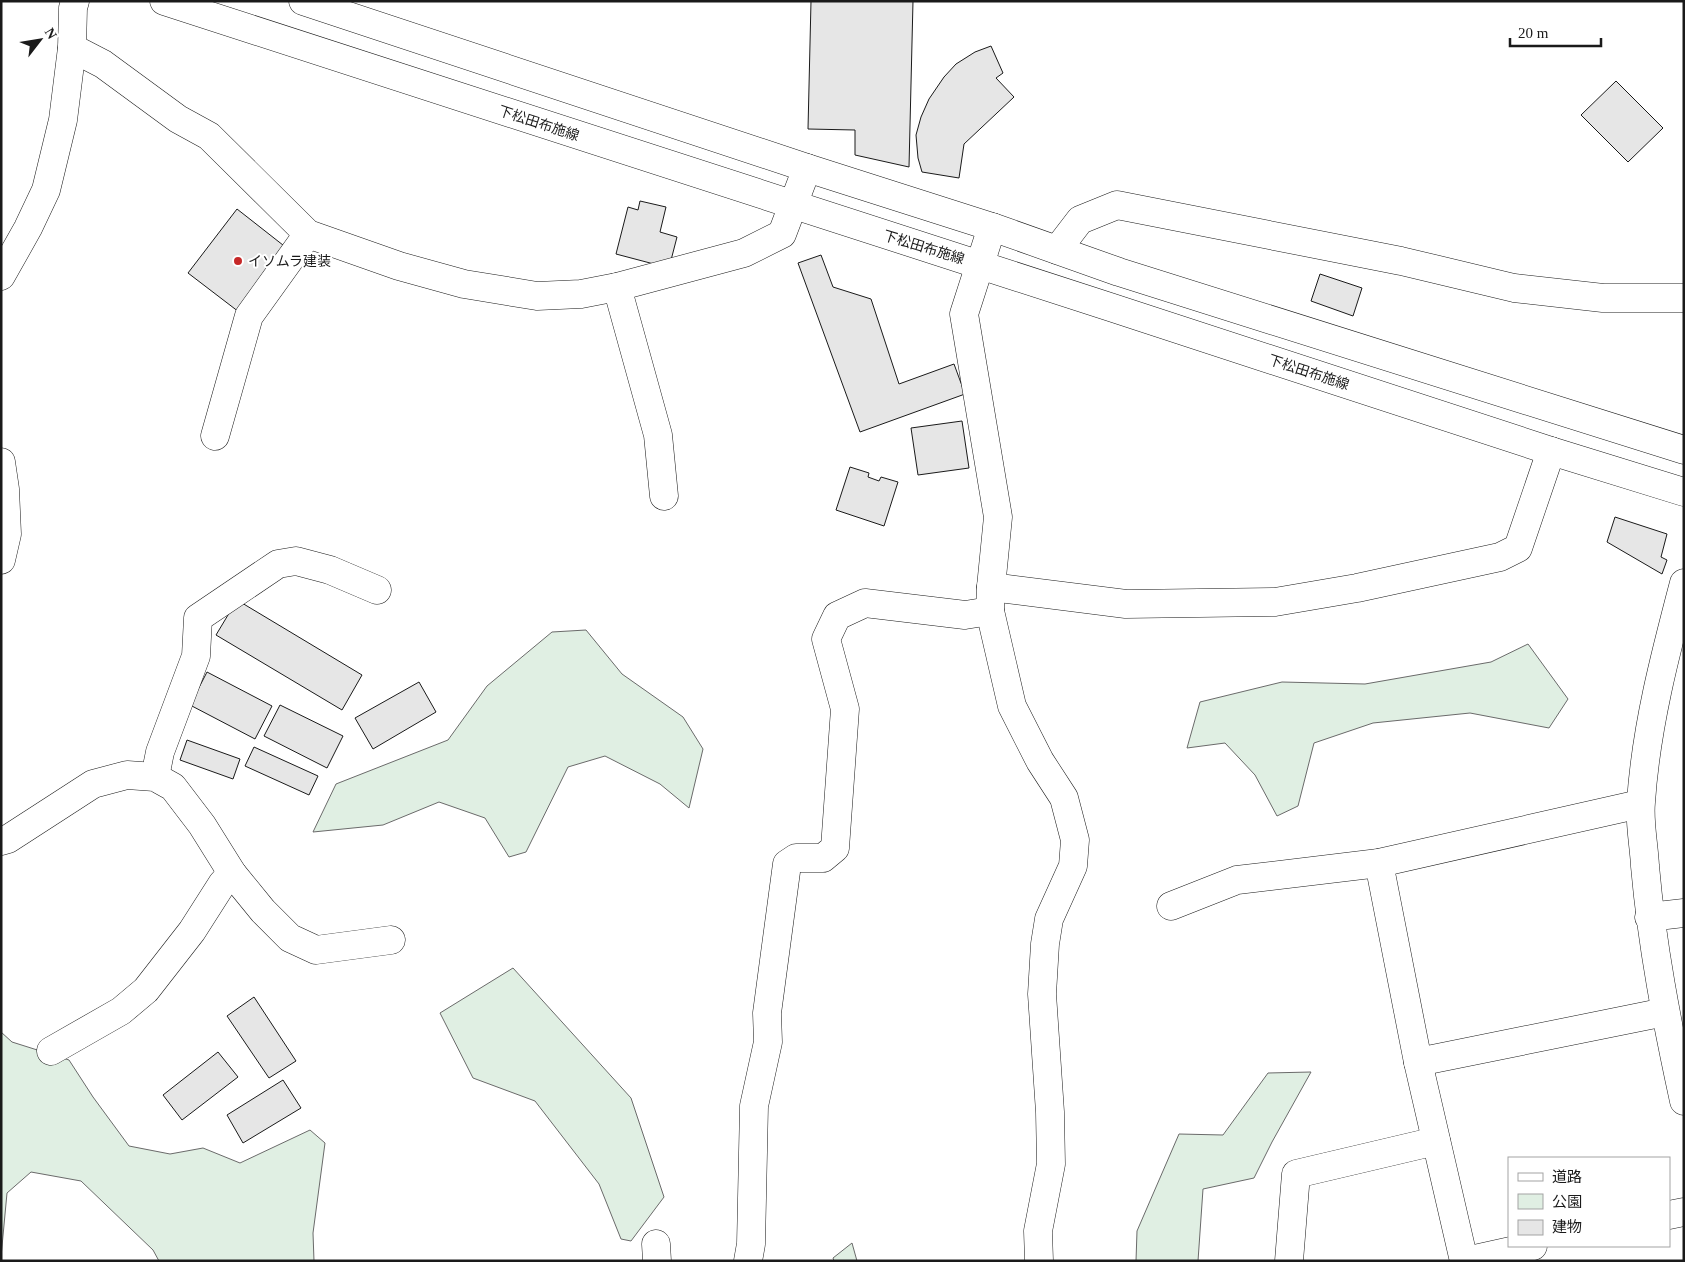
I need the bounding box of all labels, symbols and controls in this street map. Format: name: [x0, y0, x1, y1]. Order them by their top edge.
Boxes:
north arrow: [15, 15, 65, 65]
scale bar: [1510, 15, 1601, 47]
text: N: [42, 25, 60, 42]
text: 20 m: [1518, 25, 1549, 41]
street label: 下松田布施線: [497, 102, 581, 144]
street label: 下松田布施線: [881, 227, 967, 267]
place label: イソムラ建装: [248, 254, 331, 269]
marker: イソムラ建装: [232, 255, 244, 267]
street label: 下松田布施線: [1267, 351, 1351, 393]
legend: [1508, 1157, 1670, 1247]
text: 道路: [1552, 1169, 1582, 1185]
text: 公園: [1552, 1194, 1582, 1210]
text: 建物: [1552, 1219, 1582, 1235]

